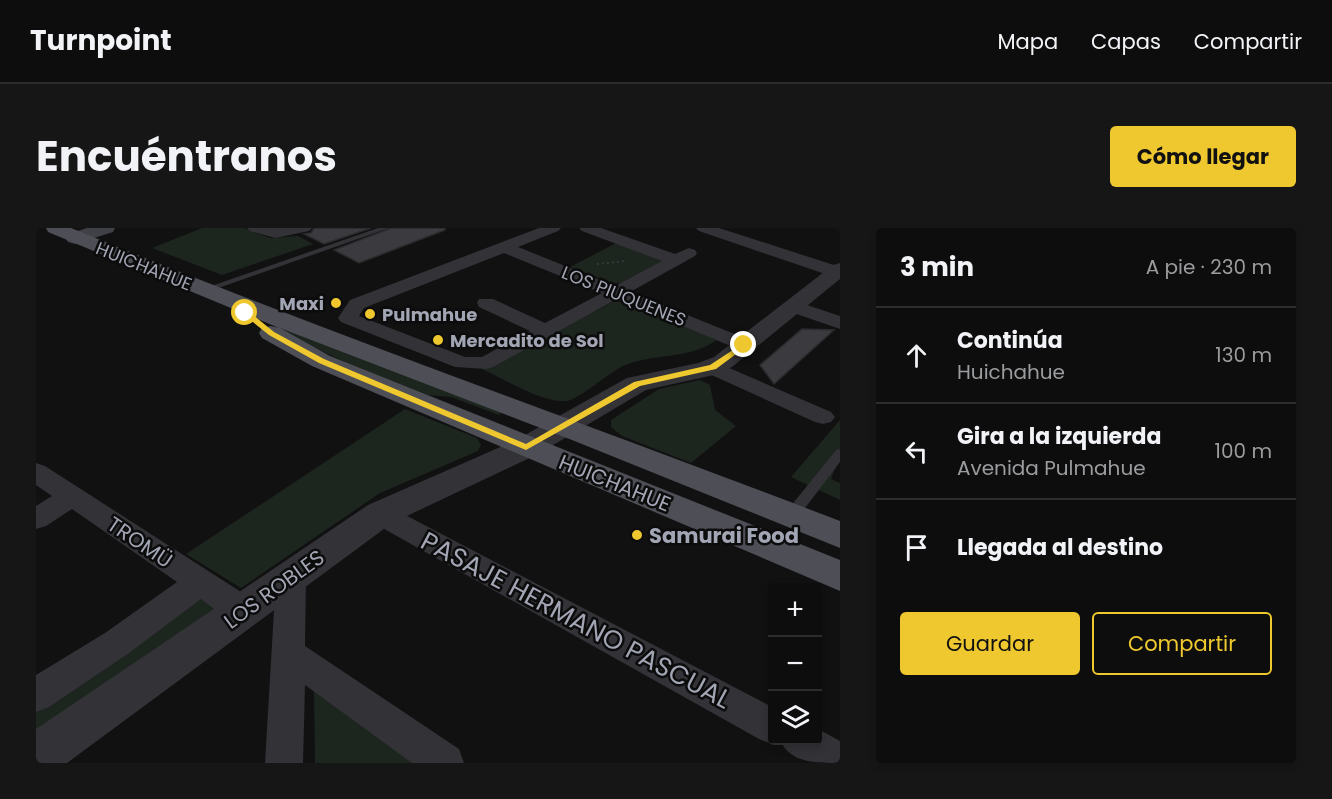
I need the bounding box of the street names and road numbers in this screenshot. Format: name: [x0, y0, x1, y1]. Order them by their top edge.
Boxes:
street label: HUICHAHUE: [92, 235, 196, 297]
street label: LOS PIUQUENES: [558, 260, 690, 332]
street label: HUICHAHUE: [555, 447, 675, 519]
street label: TROMÜ: [102, 510, 178, 574]
street label: PASAJE HERMANO PASCUAL: [415, 523, 737, 717]
street label: LOS ROBLES: [218, 543, 330, 635]

